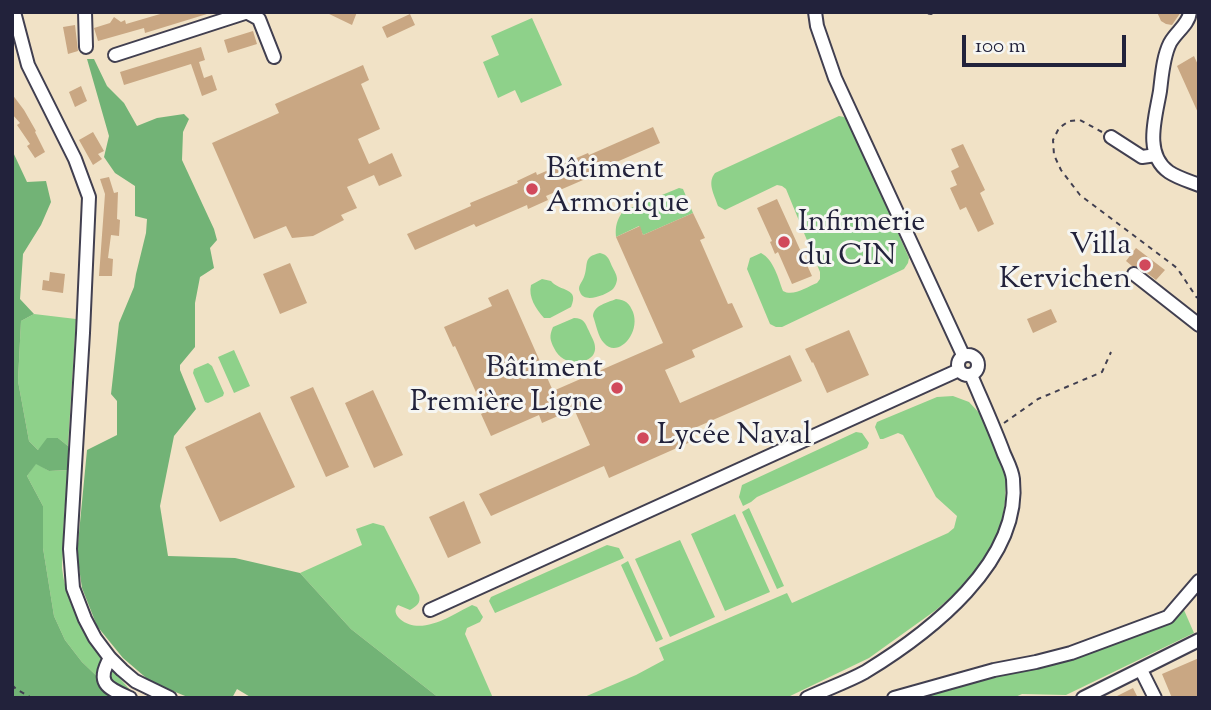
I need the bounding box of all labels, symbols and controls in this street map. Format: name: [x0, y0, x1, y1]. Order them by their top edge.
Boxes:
scale bar: [966, 21, 1130, 65]
text: 100 m: [975, 32, 1026, 62]
place label: Bâtiment Armorique: [546, 154, 689, 224]
marker: Bâtiment Armorique: [524, 181, 540, 197]
place label: Infirmerie du CIN: [798, 207, 925, 278]
place label: Villa Kervichen: [999, 230, 1131, 300]
marker: Infirmerie du CIN: [776, 234, 792, 250]
marker: Villa Kervichen: [1137, 257, 1153, 273]
place label: Bâtiment Première Ligne: [410, 353, 603, 424]
marker: Bâtiment Première Ligne: [609, 380, 625, 396]
place label: Lycée Naval: [657, 420, 812, 456]
marker: Lycée Naval: [635, 430, 651, 446]

